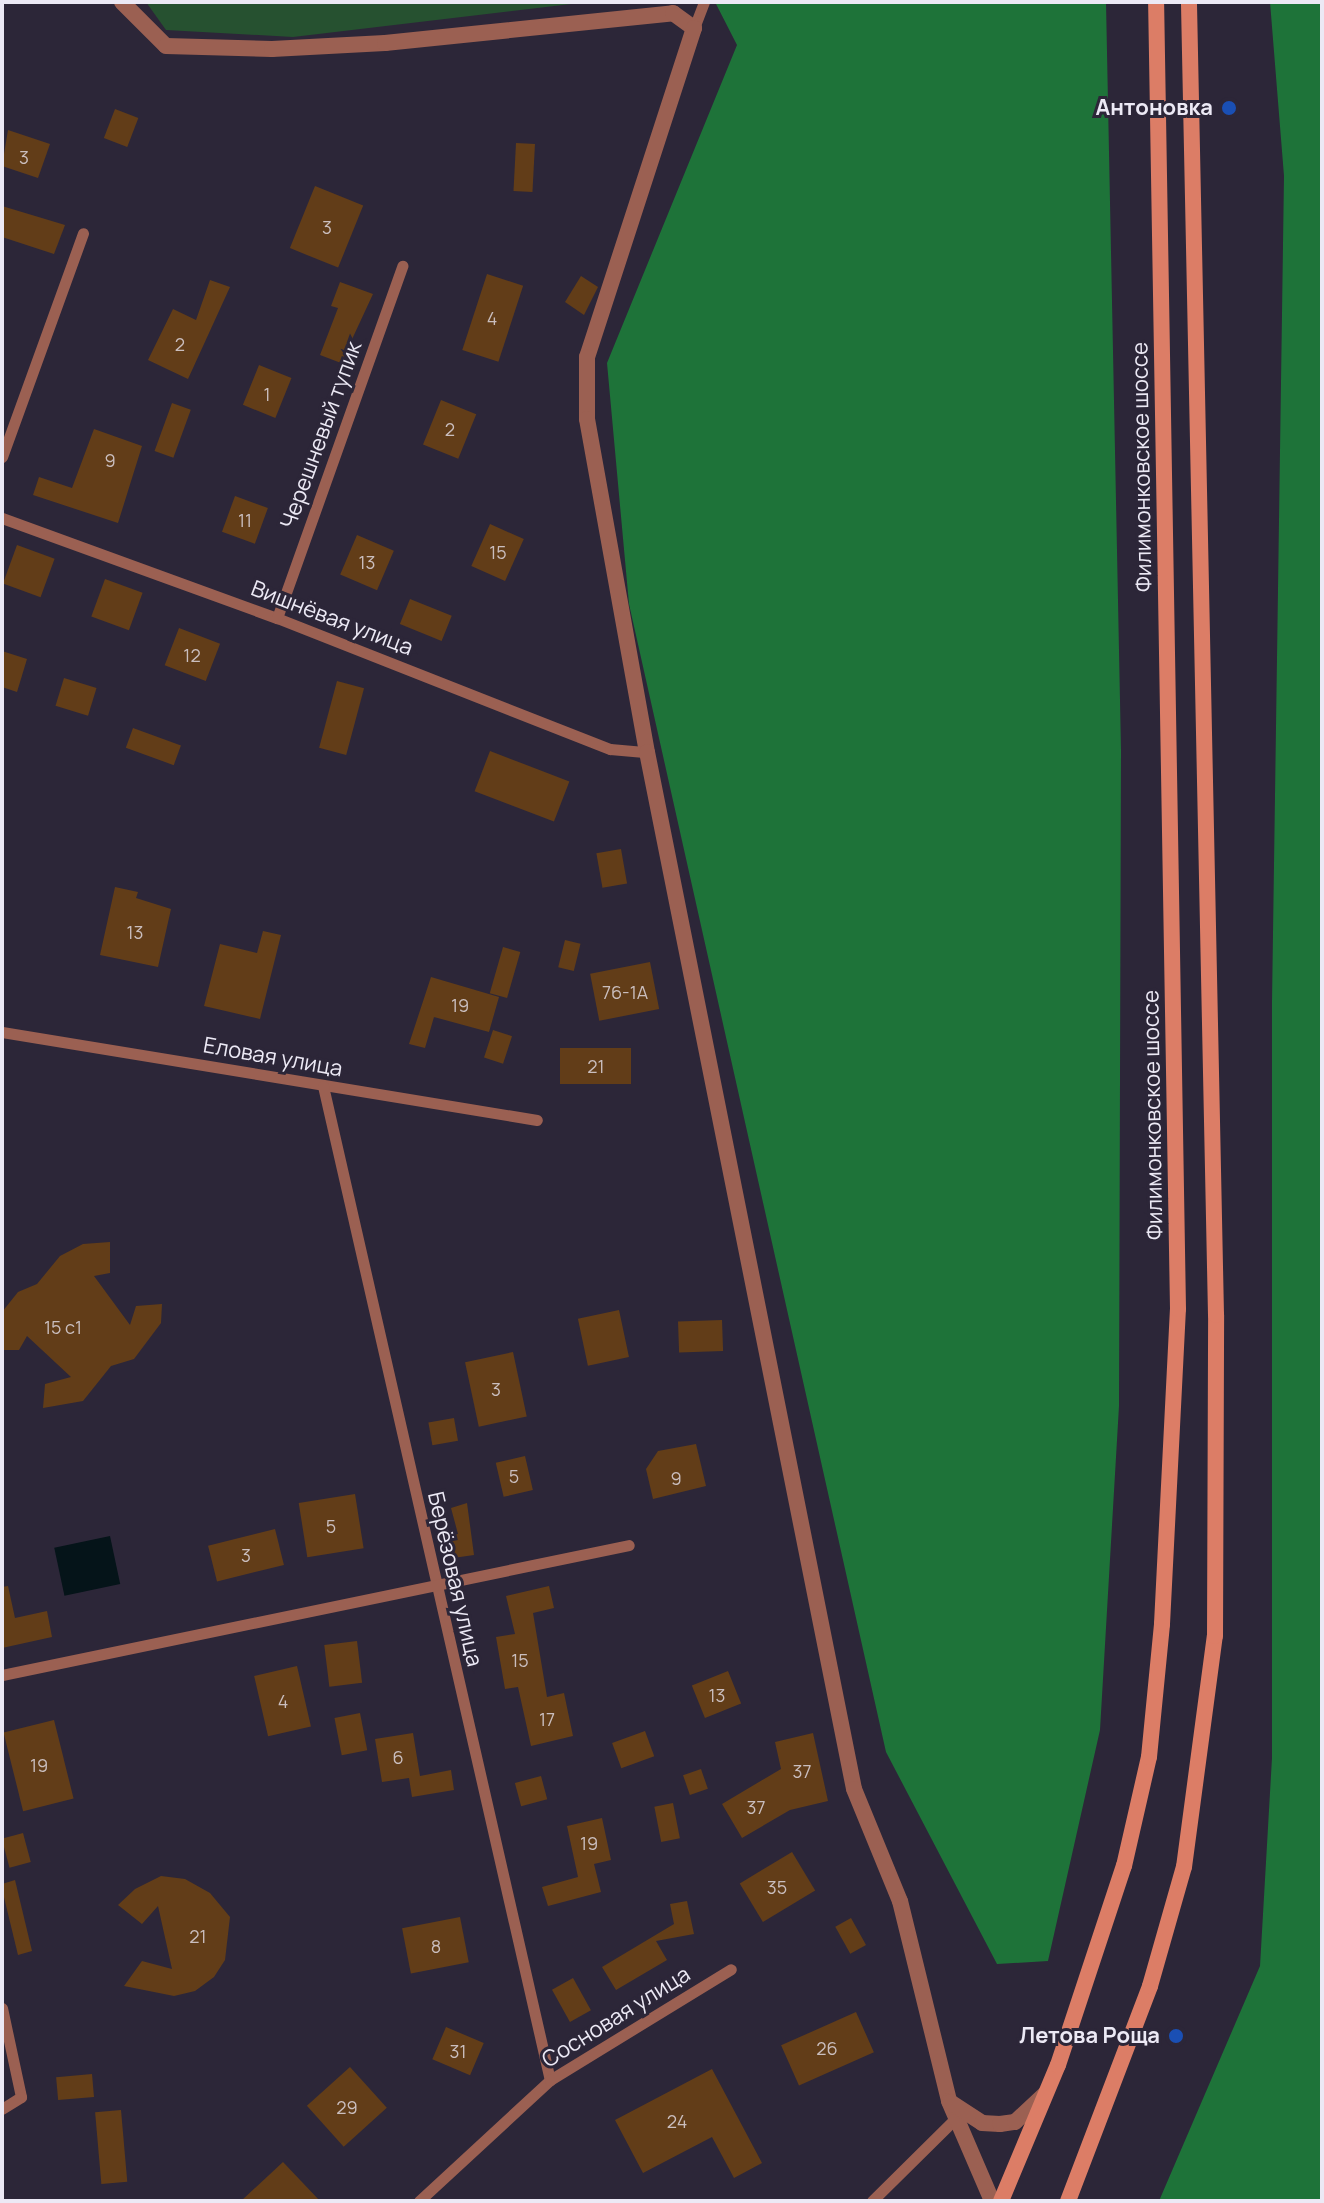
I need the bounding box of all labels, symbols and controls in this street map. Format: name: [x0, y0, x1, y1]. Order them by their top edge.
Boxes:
place label: Антоновка: [1095, 95, 1213, 121]
marker: Антоновка: [1220, 99, 1238, 117]
house number: 3: [19, 146, 29, 168]
house number: 3: [322, 216, 332, 238]
house number: 4: [487, 307, 497, 329]
house number: 2: [175, 333, 185, 355]
street label: Черешневый тупик: [275, 338, 367, 532]
street label: Филимонковское шоссе: [1127, 342, 1157, 592]
house number: 1: [263, 383, 271, 405]
house number: 2: [445, 418, 455, 440]
house number: 9: [104, 449, 116, 471]
house number: 11: [238, 509, 252, 531]
house number: 15: [489, 541, 507, 563]
house number: 13: [359, 551, 375, 573]
street label: Вишнёвая улица: [247, 575, 417, 661]
house number: 12: [183, 644, 201, 666]
house number: 13: [127, 921, 143, 943]
house number: 76-1А: [602, 981, 648, 1003]
street label: Филимонковское шоссе: [1138, 990, 1168, 1240]
house number: 19: [451, 994, 469, 1016]
street label: Еловая улица: [201, 1032, 345, 1082]
house number: 21: [587, 1055, 605, 1077]
house number: 15 с1: [44, 1316, 82, 1338]
house number: 3: [491, 1378, 501, 1400]
house number: 5: [509, 1465, 519, 1487]
house number: 9: [670, 1467, 682, 1489]
street label: Берёзовая улица: [422, 1489, 488, 1669]
house number: 5: [326, 1515, 336, 1537]
house number: 3: [241, 1544, 251, 1566]
house number: 15: [511, 1649, 529, 1671]
house number: 13: [709, 1684, 725, 1706]
house number: 4: [278, 1690, 288, 1712]
house number: 17: [539, 1708, 555, 1730]
house number: 6: [392, 1746, 404, 1768]
house number: 19: [30, 1754, 48, 1776]
house number: 37: [793, 1760, 811, 1782]
house number: 37: [747, 1796, 765, 1818]
house number: 19: [580, 1832, 598, 1854]
house number: 35: [767, 1876, 787, 1898]
house number: 21: [189, 1925, 207, 1947]
house number: 8: [431, 1935, 441, 1957]
street label: Сосновая улица: [537, 1961, 695, 2073]
place label: Летова Роща: [1019, 2023, 1160, 2049]
marker: Летова Роща: [1167, 2027, 1185, 2045]
house number: 26: [816, 2037, 838, 2059]
house number: 31: [450, 2040, 466, 2062]
house number: 29: [336, 2096, 358, 2118]
house number: 24: [667, 2110, 687, 2132]

